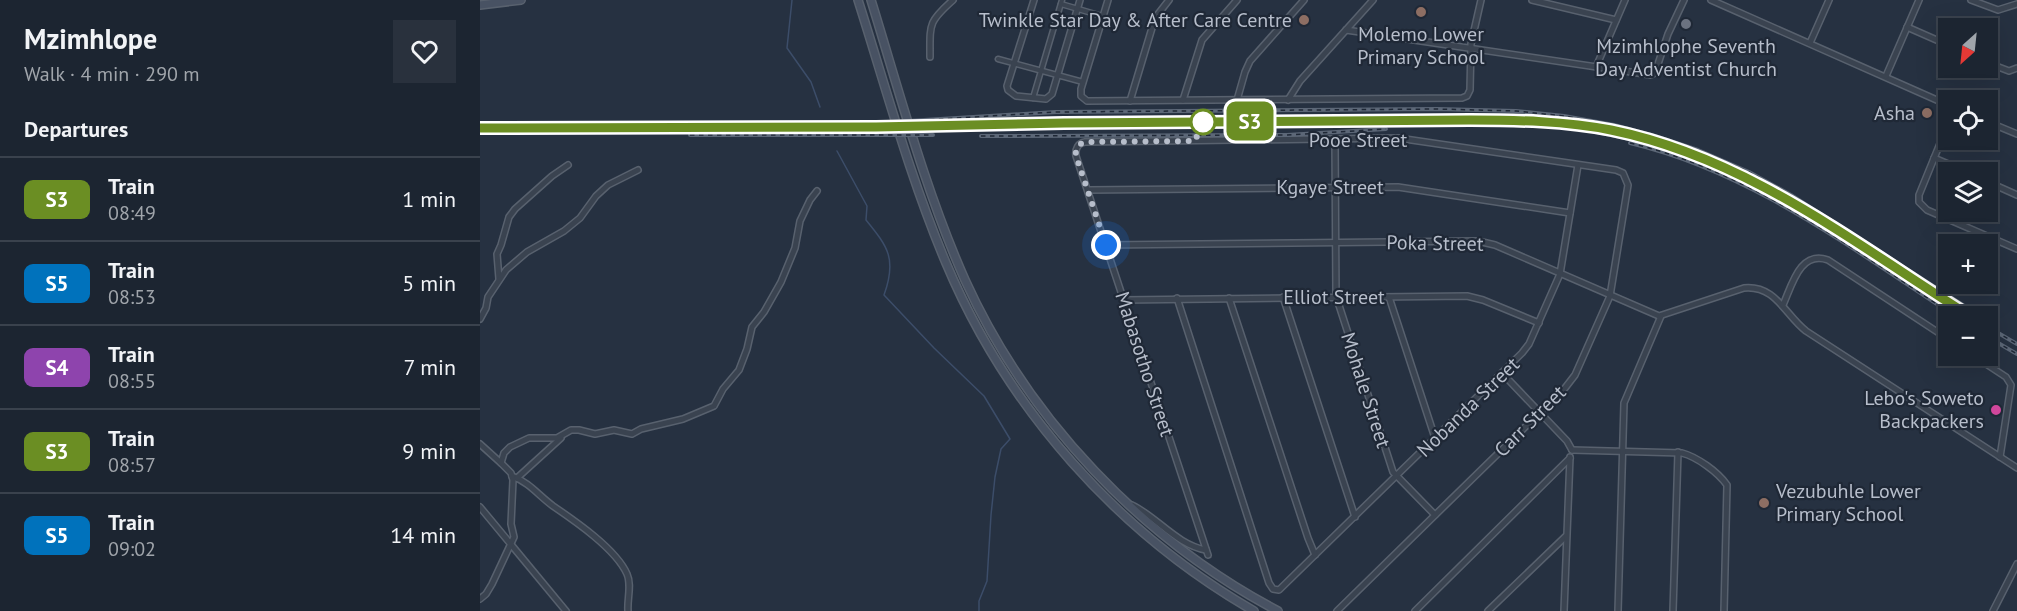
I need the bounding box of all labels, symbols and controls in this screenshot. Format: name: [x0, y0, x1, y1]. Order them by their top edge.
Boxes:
marker: Molemo Lower Primary School: [1414, 5, 1428, 19]
place label: Twinkle Star Day & After Care Centre: [979, 7, 1292, 33]
marker: Twinkle Star Day & After Care Centre: [1297, 13, 1311, 27]
marker: Mzimhlophe Seventh Day Adventist Church: [1679, 17, 1693, 31]
north arrow: [1938, 18, 1998, 78]
map controls: [1938, 18, 1998, 366]
text: Mzimhlope: [24, 20, 157, 57]
button: heart: [393, 20, 456, 83]
place label: Molemo Lower Primary School: [1357, 21, 1485, 70]
place label: Mzimhlophe Seventh Day Adventist Church: [1595, 33, 1777, 82]
text: Walk · 4 min · 290 m: [24, 61, 200, 87]
button: locate: [1938, 90, 1998, 150]
place label: Asha: [1874, 100, 1915, 126]
line badge: S3: [1223, 102, 1277, 140]
marker: Asha: [1920, 106, 1934, 120]
text: S3: [1238, 108, 1262, 135]
unlabelled marker: [1190, 109, 1216, 135]
text: Departures: [24, 115, 128, 143]
street label: Pooe Street: [1309, 127, 1407, 153]
button: layers: [1938, 162, 1998, 222]
text: Train: [108, 172, 155, 200]
street label: Kgaye Street: [1276, 174, 1384, 200]
text: 1 min: [402, 185, 456, 213]
text: S3: [45, 186, 69, 213]
text: 08:49: [108, 200, 156, 226]
street label: Poka Street: [1386, 229, 1484, 257]
your location: [1091, 230, 1121, 260]
button: +: [1938, 234, 1998, 294]
text: Train: [108, 256, 155, 284]
text: 5 min: [402, 269, 456, 297]
text: S5: [45, 270, 69, 297]
text: 08:53: [108, 284, 156, 310]
street label: Elliot Street: [1283, 284, 1385, 310]
street label: Mabasotho Street: [1109, 288, 1181, 440]
button: −: [1938, 306, 1998, 366]
street label: Mohale Street: [1335, 329, 1397, 451]
text: Train: [108, 340, 155, 368]
street label: Nobanda Street: [1411, 351, 1525, 463]
text: 7 min: [404, 353, 456, 381]
text: S4: [45, 354, 69, 381]
text: 08:55: [108, 368, 156, 394]
street label: Carr Street: [1489, 379, 1572, 462]
place label: Lebo's Soweto Backpackers: [1864, 385, 1984, 434]
marker: Lebo's Soweto Backpackers: [1989, 403, 2003, 417]
text: Train: [108, 424, 155, 452]
text: 9 min: [402, 437, 456, 465]
text: S3: [45, 438, 69, 465]
text: 08:57: [108, 452, 156, 478]
place label: Vezubuhle Lower Primary School: [1775, 478, 1921, 527]
marker: Vezubuhle Lower Primary School: [1757, 496, 1771, 510]
text: Train: [108, 508, 155, 536]
text: 14 min: [390, 521, 456, 549]
text: S5: [45, 522, 69, 549]
text: 09:02: [108, 536, 156, 562]

